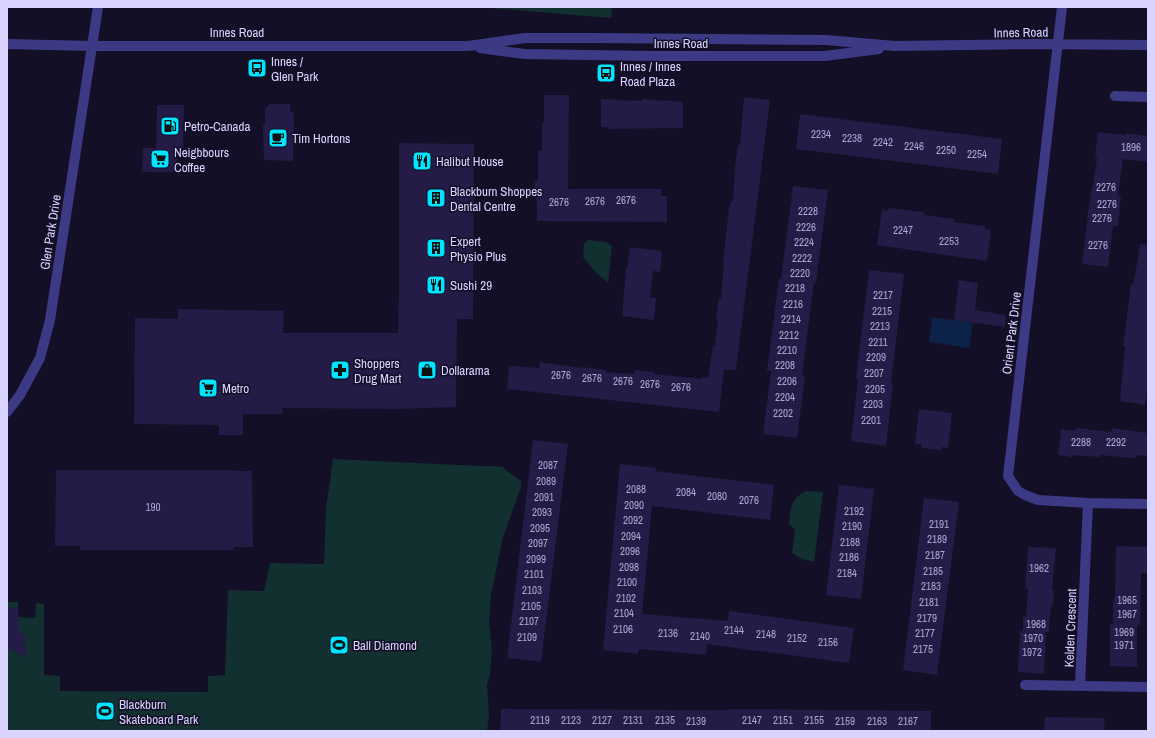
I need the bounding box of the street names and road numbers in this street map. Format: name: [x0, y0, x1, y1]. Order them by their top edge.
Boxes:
street label: Innes Road: [210, 24, 264, 41]
street label: Innes Road: [994, 24, 1048, 41]
street label: Innes Road: [654, 35, 708, 52]
street label: Glen Park Drive: [36, 193, 65, 271]
street label: Orient Park Drive: [998, 291, 1025, 375]
street label: Kelden Crescent: [1061, 588, 1080, 668]

